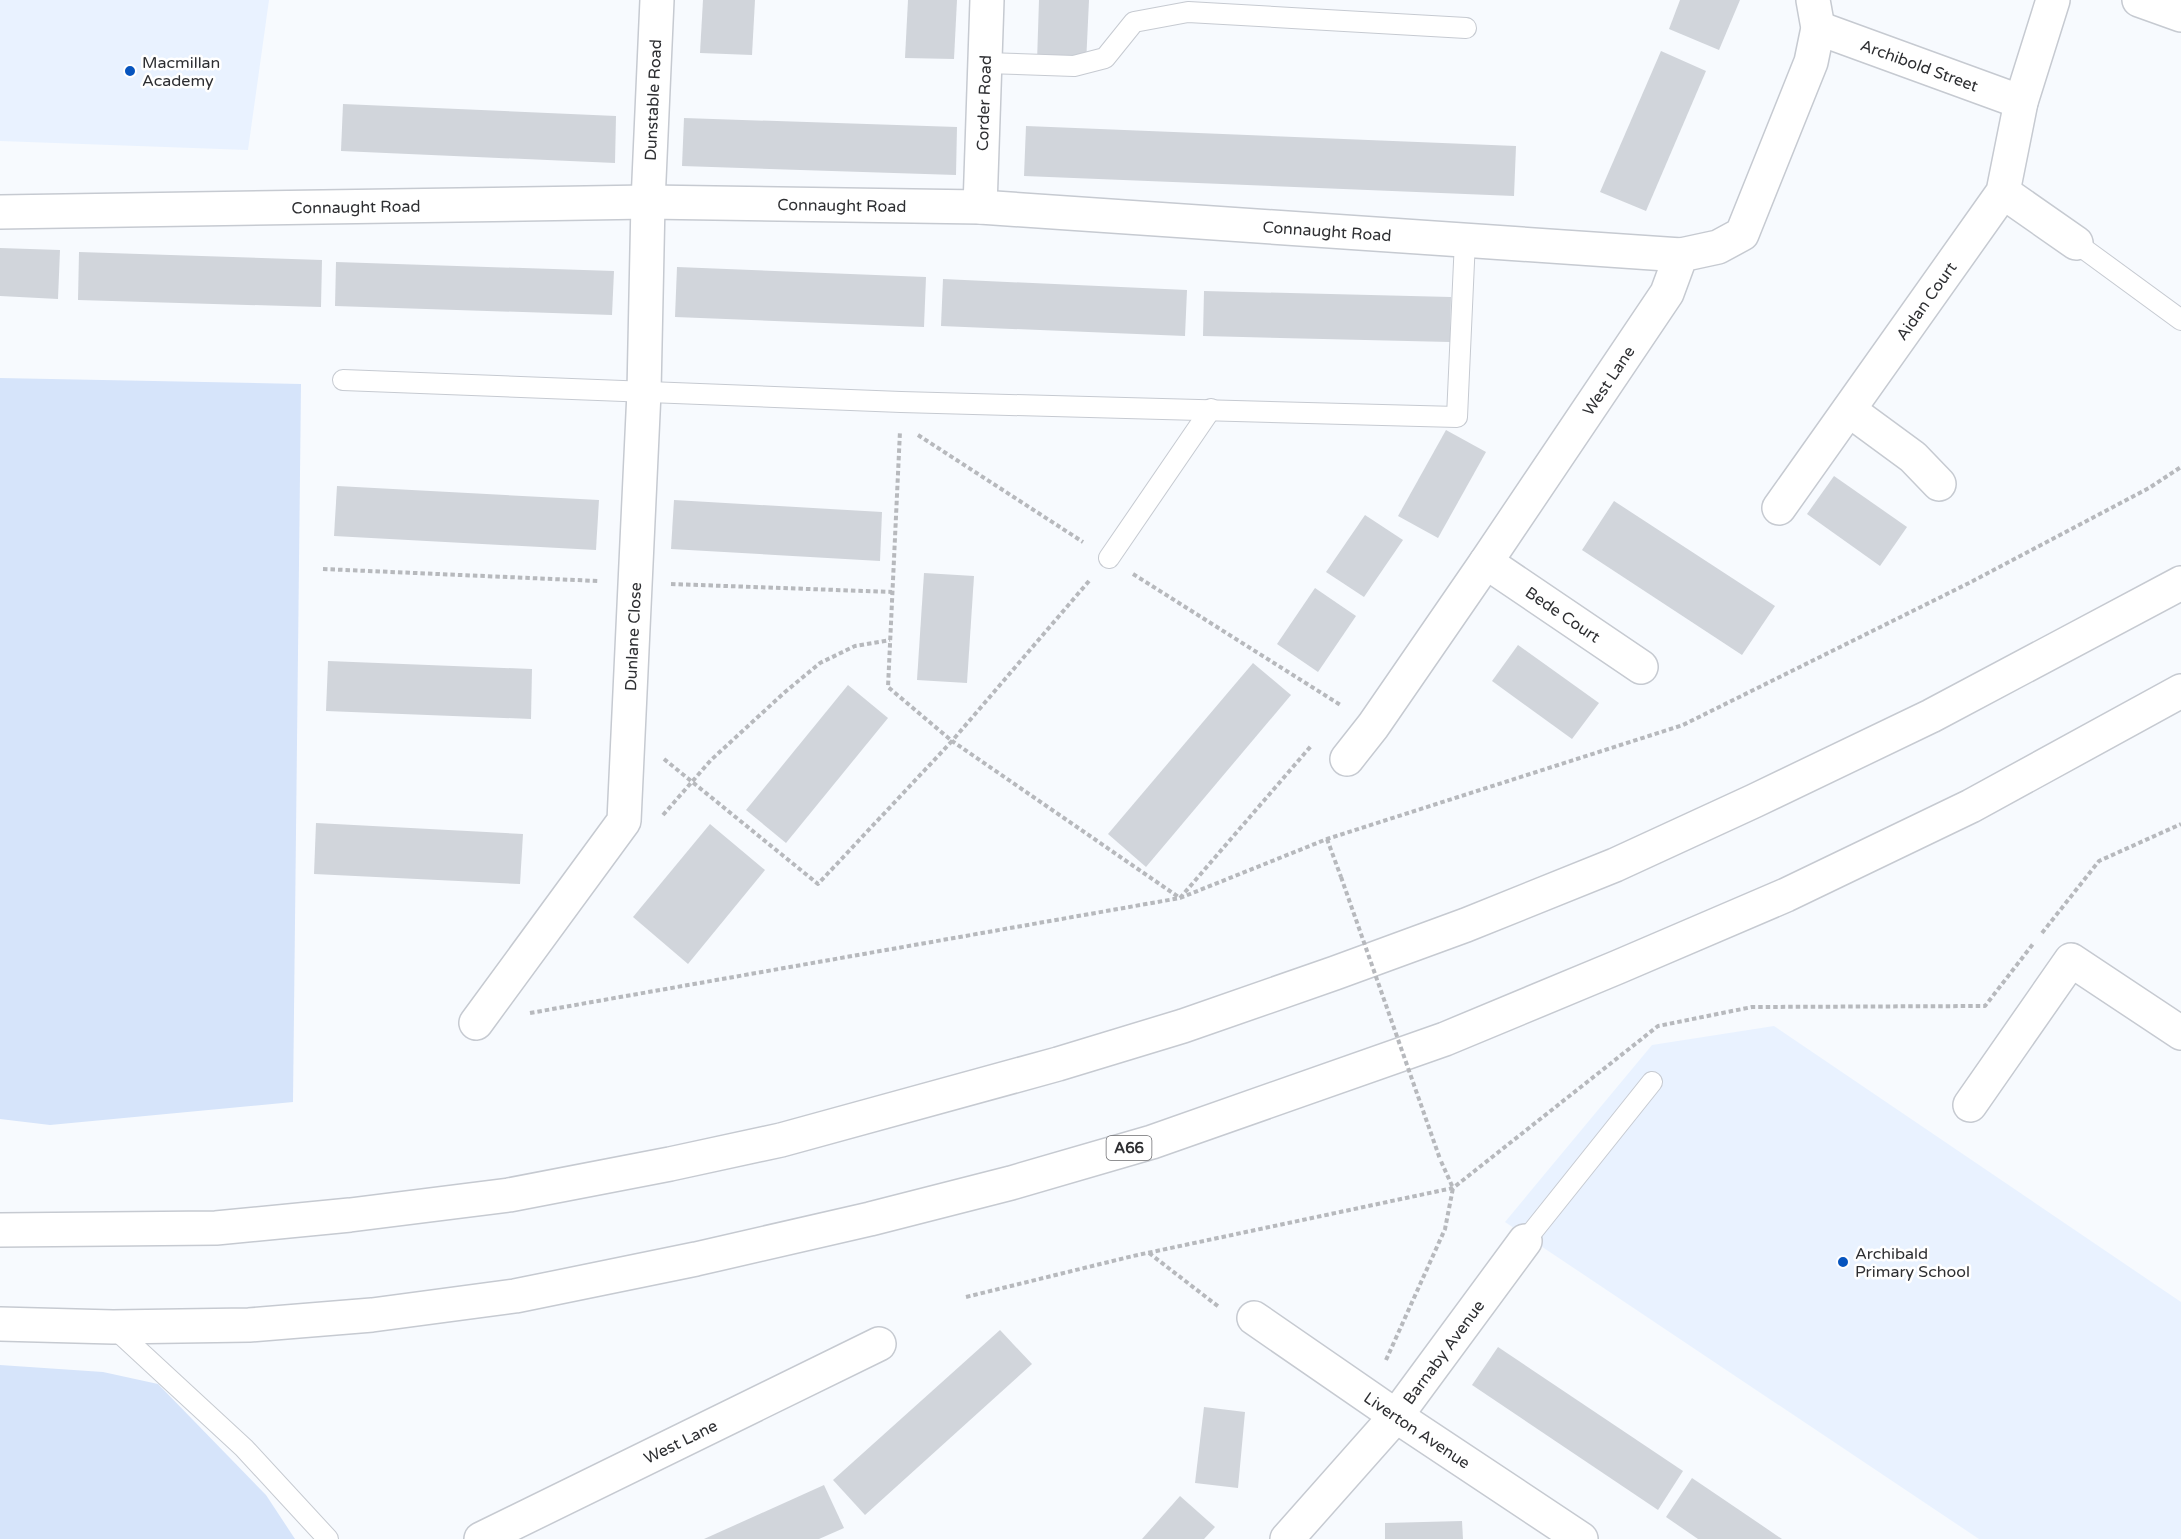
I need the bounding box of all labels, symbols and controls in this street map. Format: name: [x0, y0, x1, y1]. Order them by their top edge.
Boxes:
street label: Archibold Street: [1858, 35, 1981, 97]
street label: Dunstable Road: [641, 39, 666, 161]
place label: Macmillan Academy: [142, 53, 220, 91]
street label: Corder Road: [973, 55, 996, 152]
marker: Macmillan Academy: [123, 64, 137, 78]
street label: Connaught Road: [777, 195, 907, 217]
street label: Connaught Road: [291, 197, 421, 219]
street label: Connaught Road: [1262, 217, 1392, 246]
street label: Aidan Court: [1892, 258, 1961, 344]
street label: West Lane: [1579, 342, 1639, 420]
street label: Dunlane Close: [621, 582, 646, 692]
street label: Bede Court: [1521, 583, 1604, 647]
road number: A66: [1106, 1136, 1152, 1160]
place label: Archibald Primary School: [1855, 1244, 1970, 1282]
marker: Archibald Primary School: [1836, 1255, 1850, 1269]
street label: Barnaby Avenue: [1399, 1296, 1489, 1409]
street label: Liverton Avenue: [1360, 1388, 1474, 1474]
street label: West Lane: [641, 1416, 721, 1469]

